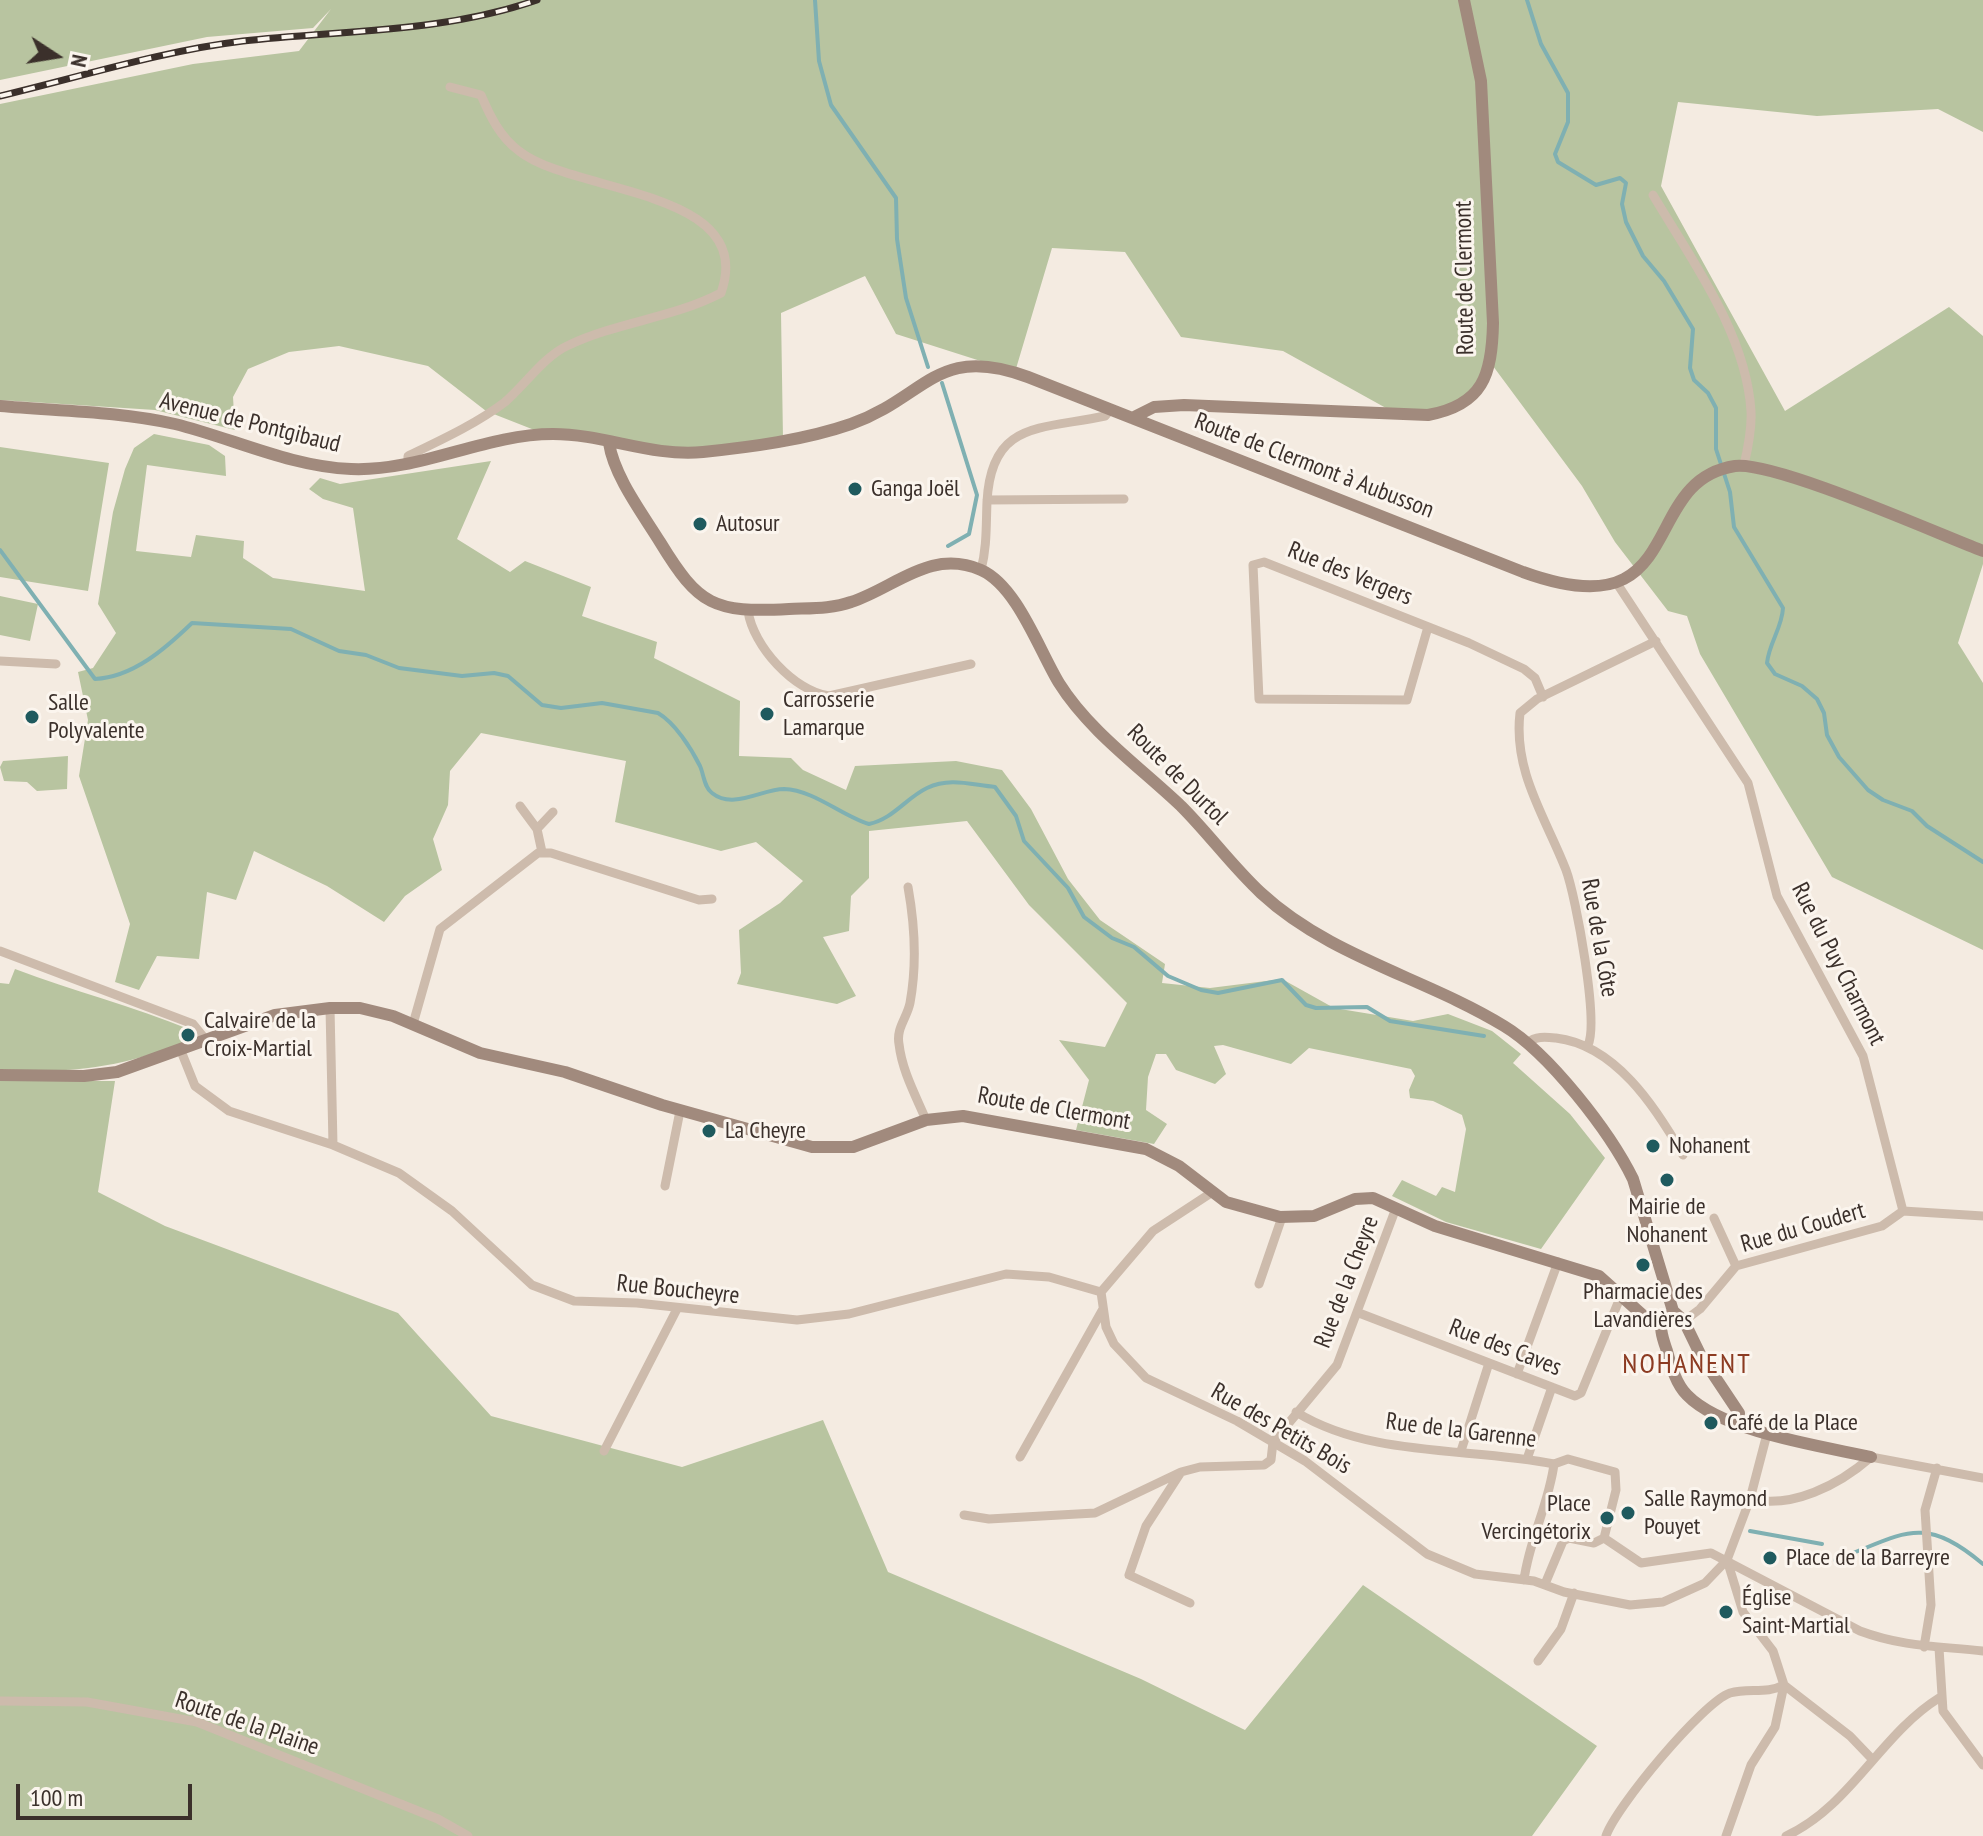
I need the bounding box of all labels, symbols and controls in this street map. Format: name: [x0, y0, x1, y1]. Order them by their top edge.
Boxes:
north arrow: [16, 16, 96, 96]
text: N: [65, 52, 94, 70]
street label: Route de Clermont: [1449, 201, 1481, 355]
street label: Avenue de Pontgibaud: [157, 387, 343, 459]
street label: Route de Clermont à Aubusson: [1190, 407, 1438, 525]
place label: Ganga Joël: [871, 475, 960, 503]
marker: Ganga Joël: [846, 480, 864, 498]
place label: Autosur: [716, 510, 780, 538]
marker: Autosur: [691, 515, 709, 533]
street label: Rue des Vergers: [1283, 536, 1417, 612]
place label: Carrosserie Lamarque: [783, 686, 875, 742]
place label: Salle Polyvalente: [48, 689, 145, 745]
marker: Carrosserie Lamarque: [758, 705, 776, 723]
marker: Salle Polyvalente: [23, 708, 41, 726]
street label: Route de Durtol: [1121, 719, 1233, 831]
street label: Rue de la Côte: [1574, 877, 1624, 999]
street label: Rue du Puy Charmont: [1785, 878, 1891, 1050]
place label: Calvaire de la Croix-Martial: [204, 1007, 316, 1063]
marker: Calvaire de la Croix-Martial: [179, 1026, 197, 1044]
street label: Route de Clermont: [975, 1081, 1133, 1137]
place label: La Cheyre: [725, 1117, 806, 1145]
marker: La Cheyre: [700, 1122, 718, 1140]
place label: Nohanent: [1669, 1132, 1750, 1160]
marker: Nohanent: [1644, 1137, 1662, 1155]
marker: Mairie de Nohanent: [1658, 1171, 1676, 1189]
place label: Mairie de Nohanent: [1626, 1193, 1708, 1249]
street label: Rue du Coudert: [1738, 1197, 1868, 1259]
street label: Rue de la Cheyre: [1309, 1212, 1385, 1352]
marker: Pharmacie des Lavandières: [1634, 1256, 1652, 1274]
street label: Rue Boucheyre: [615, 1269, 741, 1311]
place label: Pharmacie des Lavandières: [1583, 1278, 1703, 1334]
street label: Rue des Caves: [1445, 1313, 1565, 1383]
district label: NOHANENT: [1622, 1348, 1752, 1382]
street label: Rue des Petits Bois: [1206, 1377, 1356, 1481]
street label: Rue de la Garenne: [1384, 1407, 1538, 1455]
place label: Café de la Place: [1727, 1409, 1858, 1437]
marker: Café de la Place: [1702, 1414, 1720, 1432]
place label: Salle Raymond Pouyet: [1644, 1485, 1767, 1541]
place label: Place Vercingétorix: [1482, 1490, 1591, 1546]
marker: Salle Raymond Pouyet: [1619, 1504, 1637, 1522]
marker: Place Vercingétorix: [1598, 1509, 1616, 1527]
place label: Place de la Barreyre: [1786, 1544, 1950, 1572]
marker: Place de la Barreyre: [1761, 1549, 1779, 1567]
place label: Église Saint-Martial: [1742, 1584, 1850, 1640]
marker: Église Saint-Martial: [1717, 1603, 1735, 1621]
street label: Route de la Plaine: [171, 1686, 323, 1762]
scale bar: [20, 1768, 196, 1818]
text: 100 m: [30, 1782, 83, 1813]

